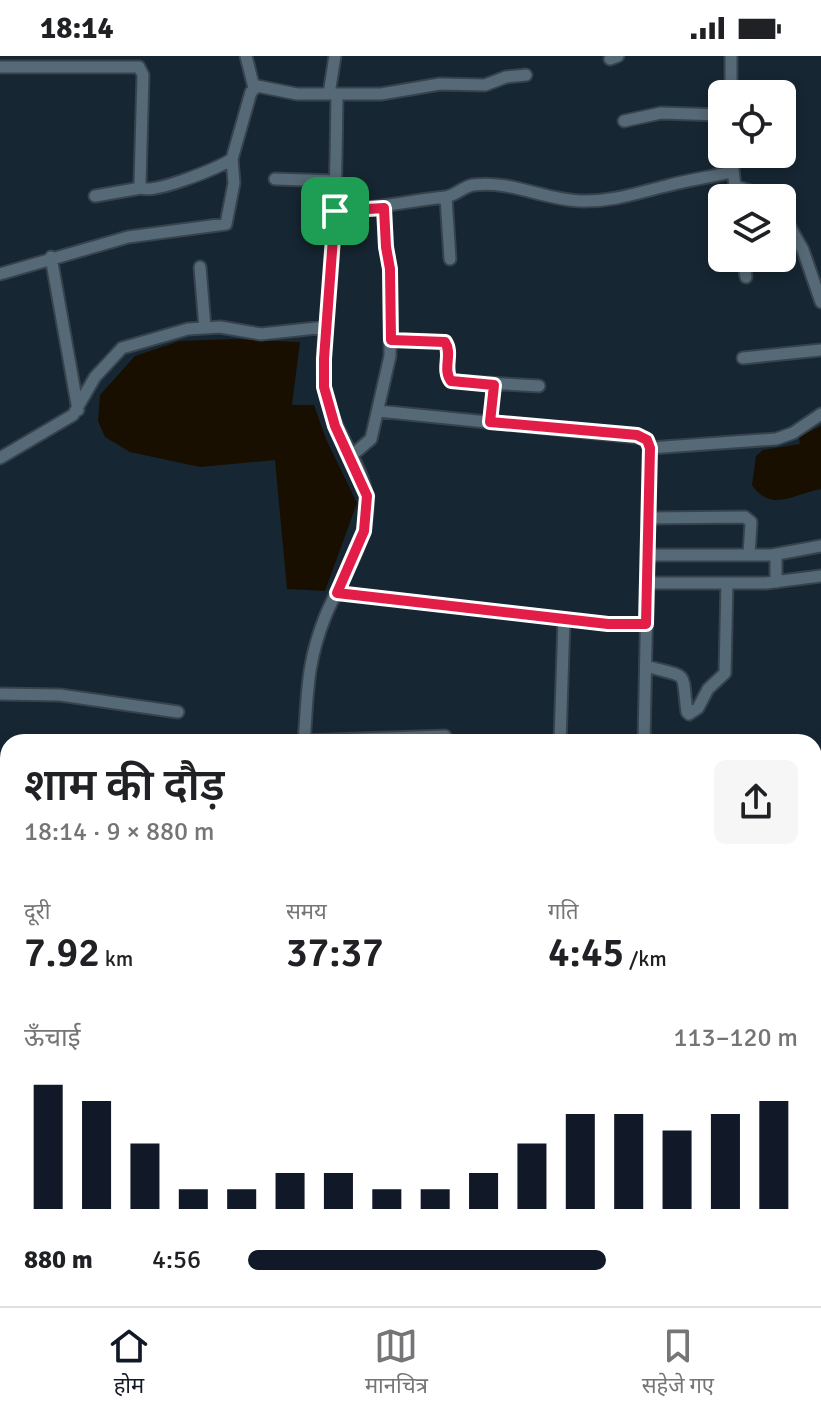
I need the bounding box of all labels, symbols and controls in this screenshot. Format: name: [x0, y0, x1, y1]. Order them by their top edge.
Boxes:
text: 18:14: [40, 10, 114, 47]
map controls: [708, 80, 796, 272]
button: locate: [708, 80, 796, 168]
pin: [301, 177, 369, 245]
button: layers: [708, 184, 796, 272]
icon: arrive: [313, 189, 357, 233]
text: शाम की दौड़: [24, 759, 224, 813]
button: share: [714, 760, 798, 844]
text: 18:14 · 9 × 880 m: [24, 816, 215, 848]
text: दूरी: [24, 898, 50, 925]
text: समय: [286, 898, 327, 925]
text: गति: [548, 898, 579, 925]
text: 7.92: [24, 928, 100, 978]
text: 37:37: [286, 928, 384, 978]
text: 4:45: [548, 928, 624, 978]
text: km: [100, 945, 133, 972]
text: /km: [624, 945, 667, 972]
text: ऊँचाई: [24, 1022, 80, 1054]
text: 113–120 m: [674, 1022, 798, 1054]
text: 880 m: [24, 1244, 93, 1276]
text: 4:56: [152, 1244, 201, 1276]
tab: होम: [107, 1324, 151, 1402]
tab: मानचित्र: [365, 1324, 428, 1402]
tab: सहेजे गए: [642, 1324, 714, 1402]

